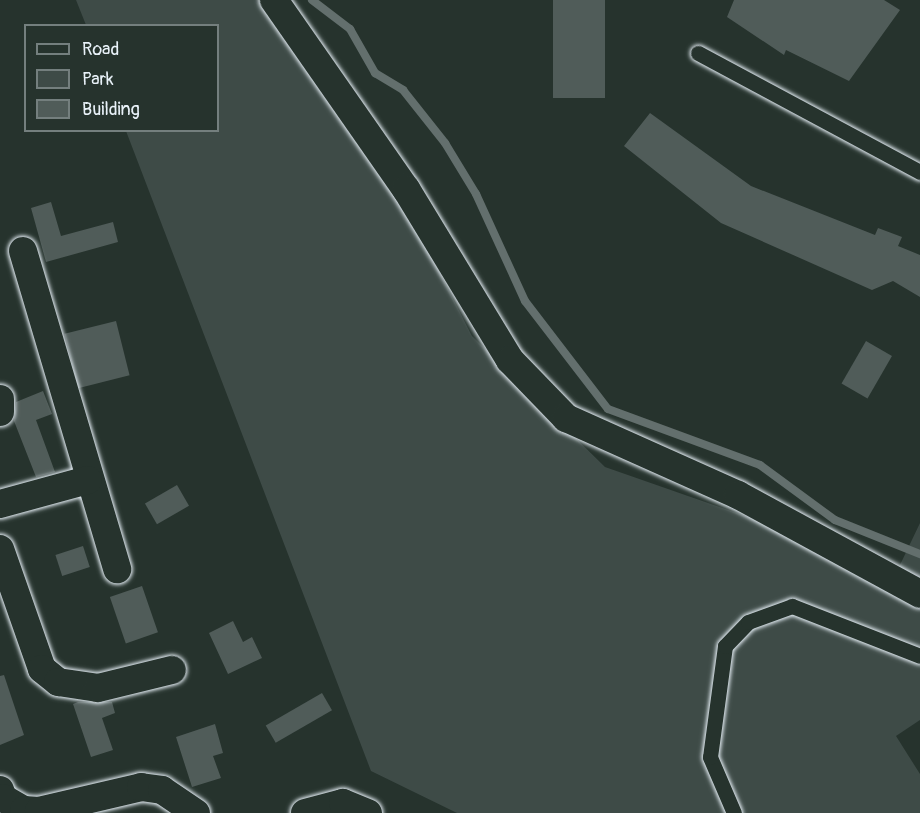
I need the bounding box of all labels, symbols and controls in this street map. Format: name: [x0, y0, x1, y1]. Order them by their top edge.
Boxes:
legend: [24, 24, 219, 132]
text: Road: [82, 38, 119, 61]
text: Park: [82, 68, 114, 91]
text: Building: [82, 98, 140, 121]

